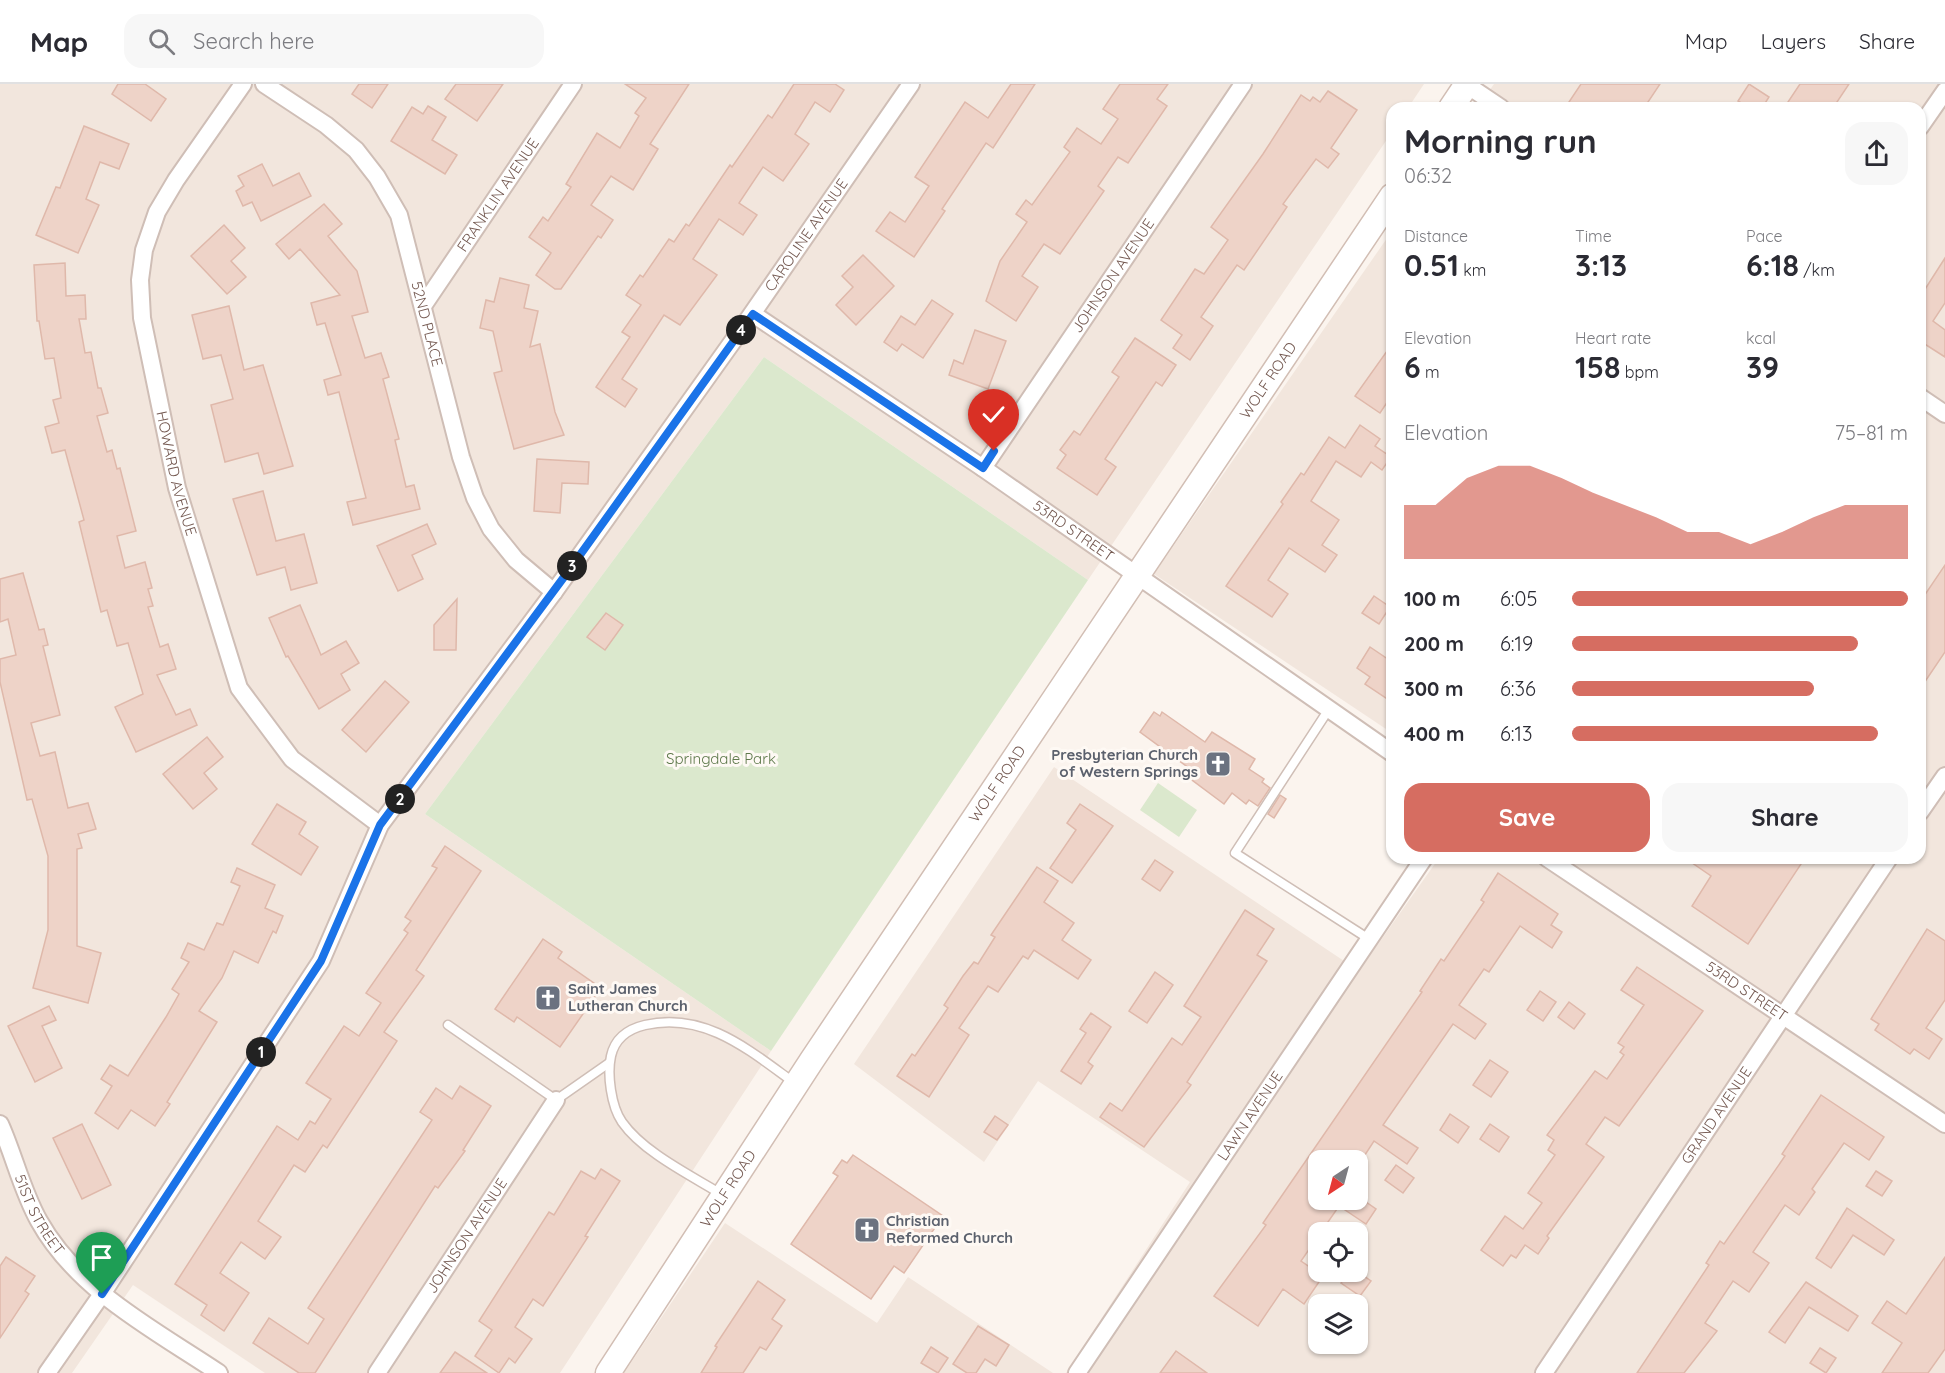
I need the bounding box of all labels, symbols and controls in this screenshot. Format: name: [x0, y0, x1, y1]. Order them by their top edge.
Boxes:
search box: [124, 14, 544, 68]
text: Map: [30, 24, 88, 59]
icon: search: [145, 25, 178, 58]
text: Search here: [193, 27, 315, 55]
text: Map: [1685, 28, 1728, 54]
text: Layers: [1761, 28, 1826, 54]
text: Share: [1859, 28, 1915, 54]
text: Morning run: [1404, 120, 1597, 161]
button: share: [1845, 122, 1908, 185]
street label: FRANKLIN AVENUE: [452, 134, 543, 255]
text: 06:32: [1404, 163, 1452, 188]
street label: CAROLINE AVENUE: [760, 175, 852, 295]
street label: JOHNSON AVENUE: [1067, 215, 1158, 336]
text: Distance: [1404, 226, 1468, 246]
text: Time: [1575, 226, 1612, 246]
text: Pace: [1746, 226, 1782, 246]
text: 0.51: [1404, 246, 1459, 284]
text: 3:13: [1575, 246, 1627, 284]
text: 6:18: [1746, 246, 1799, 284]
text: km: [1459, 260, 1486, 280]
text: /km: [1799, 260, 1835, 280]
street label: 52ND PLACE: [407, 279, 447, 368]
pin: 4: [726, 315, 756, 345]
text: 4: [736, 320, 746, 340]
text: Elevation: [1404, 328, 1471, 348]
text: Heart rate: [1575, 328, 1651, 348]
text: kcal: [1746, 328, 1776, 348]
street label: WOLF ROAD: [1235, 338, 1300, 422]
text: 6: [1404, 348, 1421, 386]
text: 158: [1575, 348, 1620, 386]
text: 39: [1746, 348, 1779, 386]
text: m: [1421, 362, 1440, 382]
text: bpm: [1620, 362, 1659, 382]
pin: [968, 389, 1019, 451]
icon: check: [977, 398, 1010, 431]
street label: HOWARD AVENUE: [152, 409, 201, 538]
text: Elevation: [1404, 420, 1488, 445]
text: 75–81 m: [1835, 420, 1908, 445]
street label: 53RD STREET: [1029, 496, 1118, 565]
pin: 3: [557, 551, 587, 581]
text: 3: [568, 556, 576, 576]
text: 100 m: [1404, 586, 1460, 611]
text: 6:05: [1500, 586, 1537, 611]
text: 200 m: [1404, 631, 1464, 656]
text: 6:19: [1500, 631, 1533, 656]
text: 300 m: [1404, 676, 1463, 701]
text: 6:36: [1500, 676, 1536, 701]
text: 400 m: [1404, 721, 1464, 746]
text: 6:13: [1500, 721, 1532, 746]
street label: WOLF ROAD: [964, 742, 1029, 826]
place label: Presbyterian Church of Western Springs: [1051, 745, 1198, 781]
park label: Springdale Park: [666, 749, 776, 768]
church icon: Presbyterian Church of Western Springs: [1203, 749, 1233, 779]
button: Save: [1404, 783, 1650, 852]
button: Share: [1662, 783, 1908, 852]
pin: 2: [385, 784, 415, 814]
text: 2: [395, 789, 405, 809]
street label: 53RD STREET: [1702, 957, 1791, 1025]
place label: Saint James Lutheran Church: [568, 979, 688, 1015]
church icon: Saint James Lutheran Church: [533, 983, 563, 1013]
pin: 1: [246, 1037, 276, 1067]
text: 1: [258, 1042, 264, 1062]
street label: GRAND AVENUE: [1677, 1063, 1755, 1167]
street label: LAWN AVENUE: [1213, 1067, 1287, 1164]
street label: WOLF ROAD: [696, 1146, 760, 1231]
north arrow: [1308, 1150, 1368, 1210]
map controls: [1308, 1150, 1368, 1354]
street label: 51ST STREET: [11, 1172, 69, 1259]
street label: JOHNSON AVENUE: [422, 1174, 511, 1297]
place label: Christian Reformed Church: [886, 1211, 1013, 1247]
church icon: Christian Reformed Church: [852, 1215, 882, 1245]
button: locate: [1308, 1222, 1368, 1282]
pin: [76, 1232, 127, 1294]
icon: arrive: [85, 1241, 118, 1274]
button: layers: [1308, 1294, 1368, 1354]

